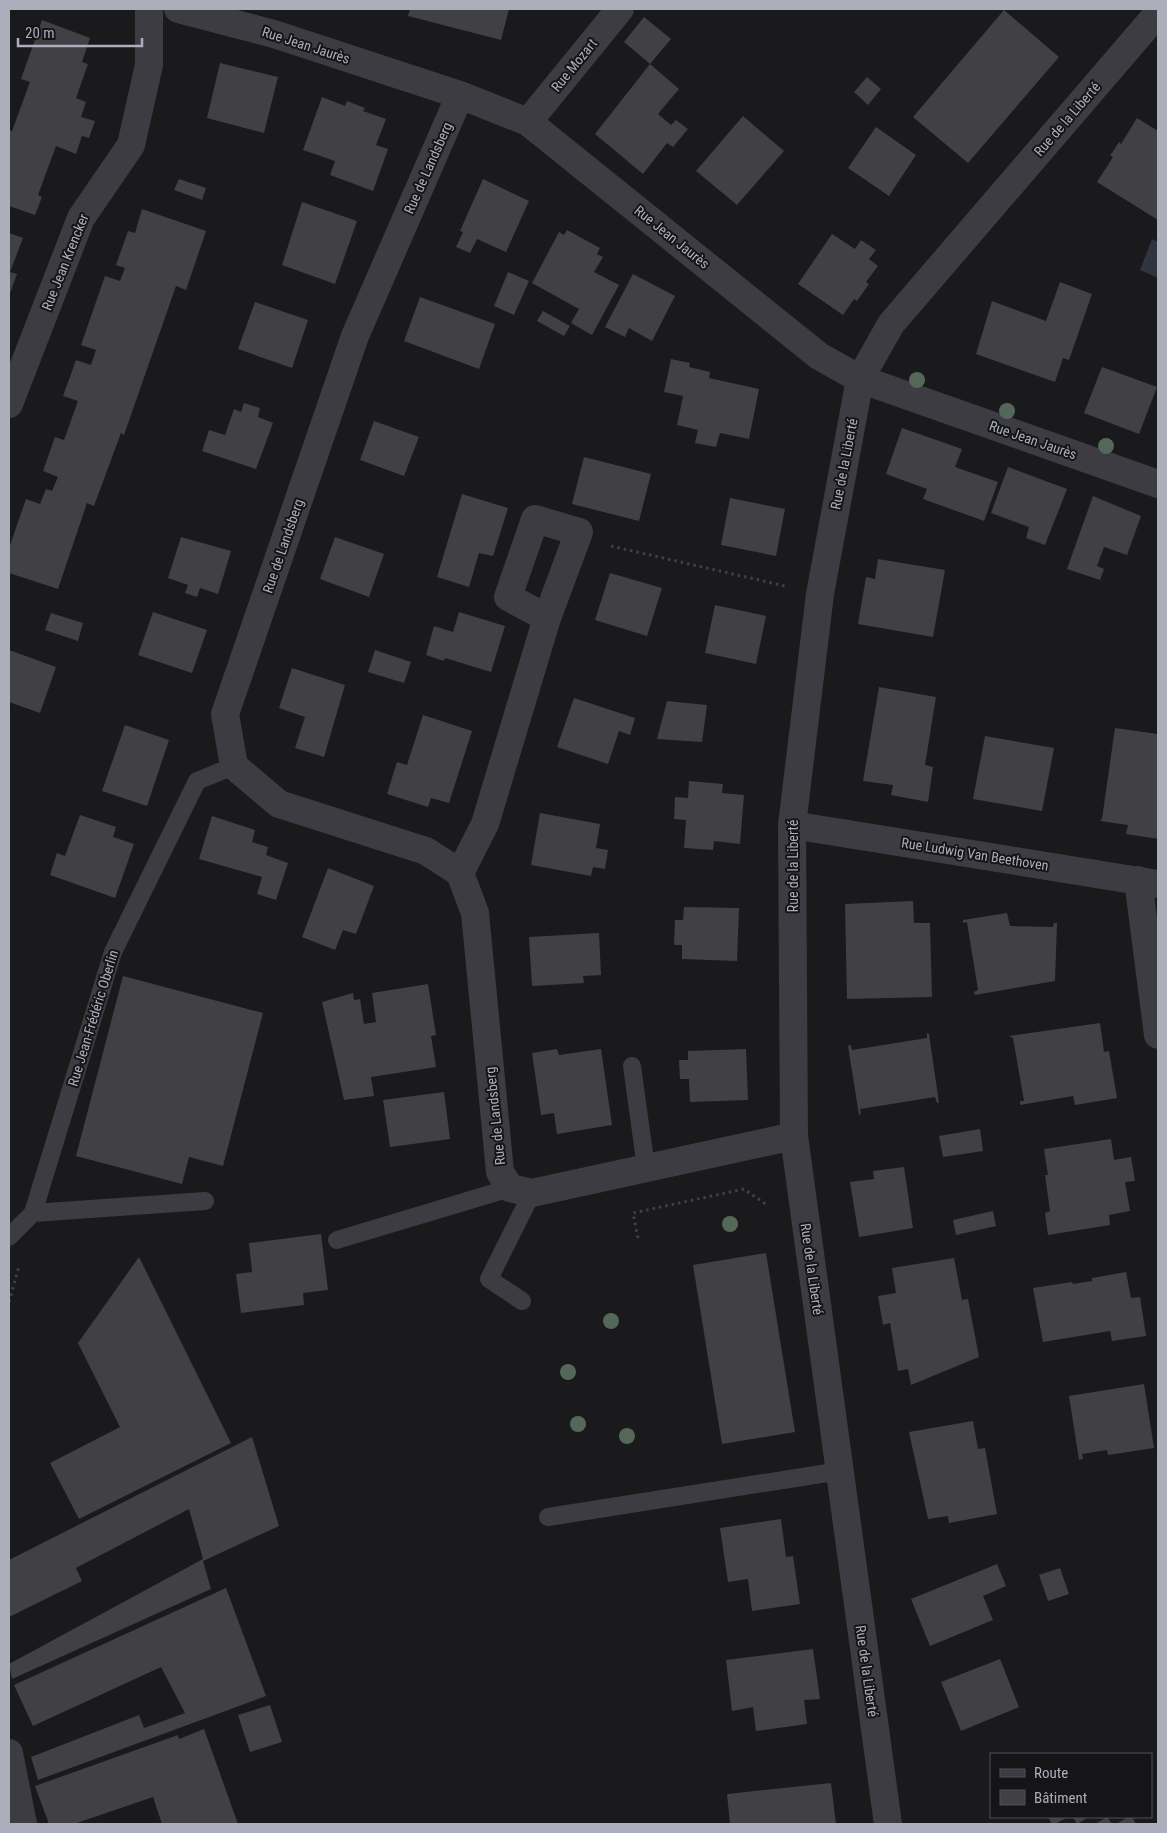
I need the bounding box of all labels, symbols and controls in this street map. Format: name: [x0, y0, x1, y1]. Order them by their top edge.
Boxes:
scale bar: [18, 15, 141, 47]
street label: Rue Jean Jaurès: [260, 23, 352, 67]
text: 20 m: [25, 24, 55, 42]
street label: Rue Mozart: [548, 35, 600, 95]
street label: Rue de la Liberté: [1031, 79, 1104, 159]
street label: Rue de Landsberg: [401, 120, 455, 216]
street label: Rue Jean Jaurès: [631, 202, 713, 272]
street label: Rue Jean Krencker: [38, 211, 92, 313]
street label: Rue de la Liberté: [827, 417, 861, 511]
street label: Rue Jean Jaurès: [987, 418, 1079, 462]
street label: Rue de Landsberg: [259, 497, 307, 595]
street label: Rue de la Liberté: [785, 819, 801, 912]
street label: Rue Ludwig Van Beethoven: [900, 834, 1050, 874]
street label: Rue Jean-Frédéric Oberlin: [65, 948, 121, 1088]
street label: Rue de Landsberg: [482, 1066, 508, 1166]
street label: Rue de la Liberté: [798, 1222, 826, 1316]
street label: Rue de la Liberté: [853, 1624, 881, 1718]
legend: [990, 1753, 1152, 1818]
text: Route: [1034, 1764, 1068, 1782]
text: Bâtiment: [1034, 1789, 1087, 1807]

